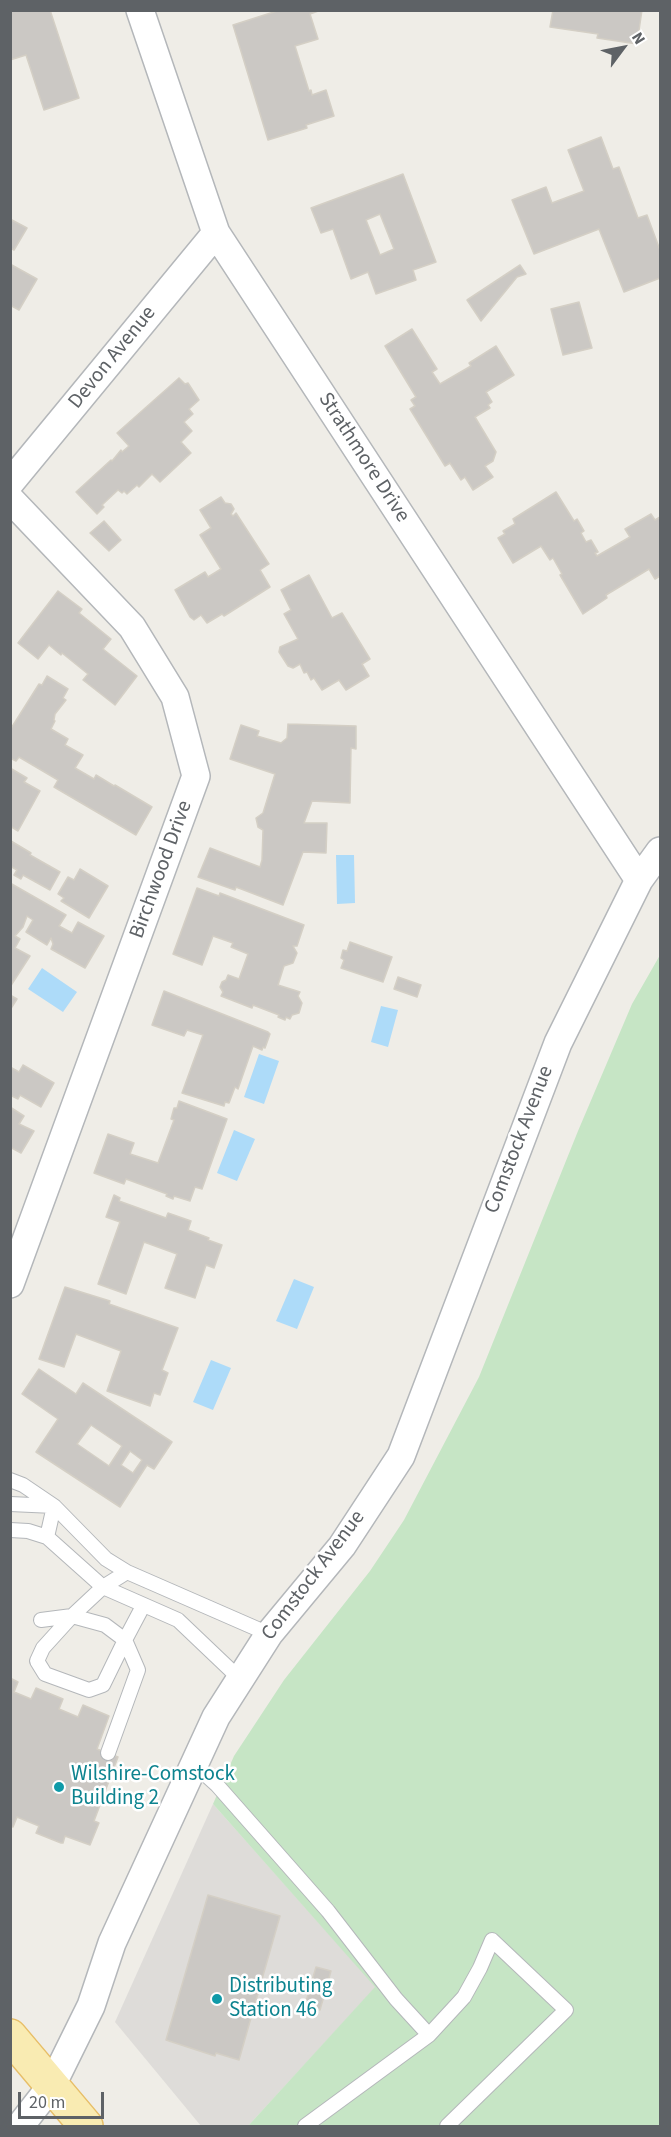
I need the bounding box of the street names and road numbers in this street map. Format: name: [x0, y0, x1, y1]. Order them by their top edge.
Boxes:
street label: Devon Avenue: [64, 302, 162, 414]
street label: Strathmore Drive: [312, 388, 414, 528]
street label: Birchwood Drive: [125, 798, 199, 942]
street label: Comstock Avenue: [480, 1063, 560, 1217]
street label: Comstock Avenue: [257, 1506, 371, 1646]

